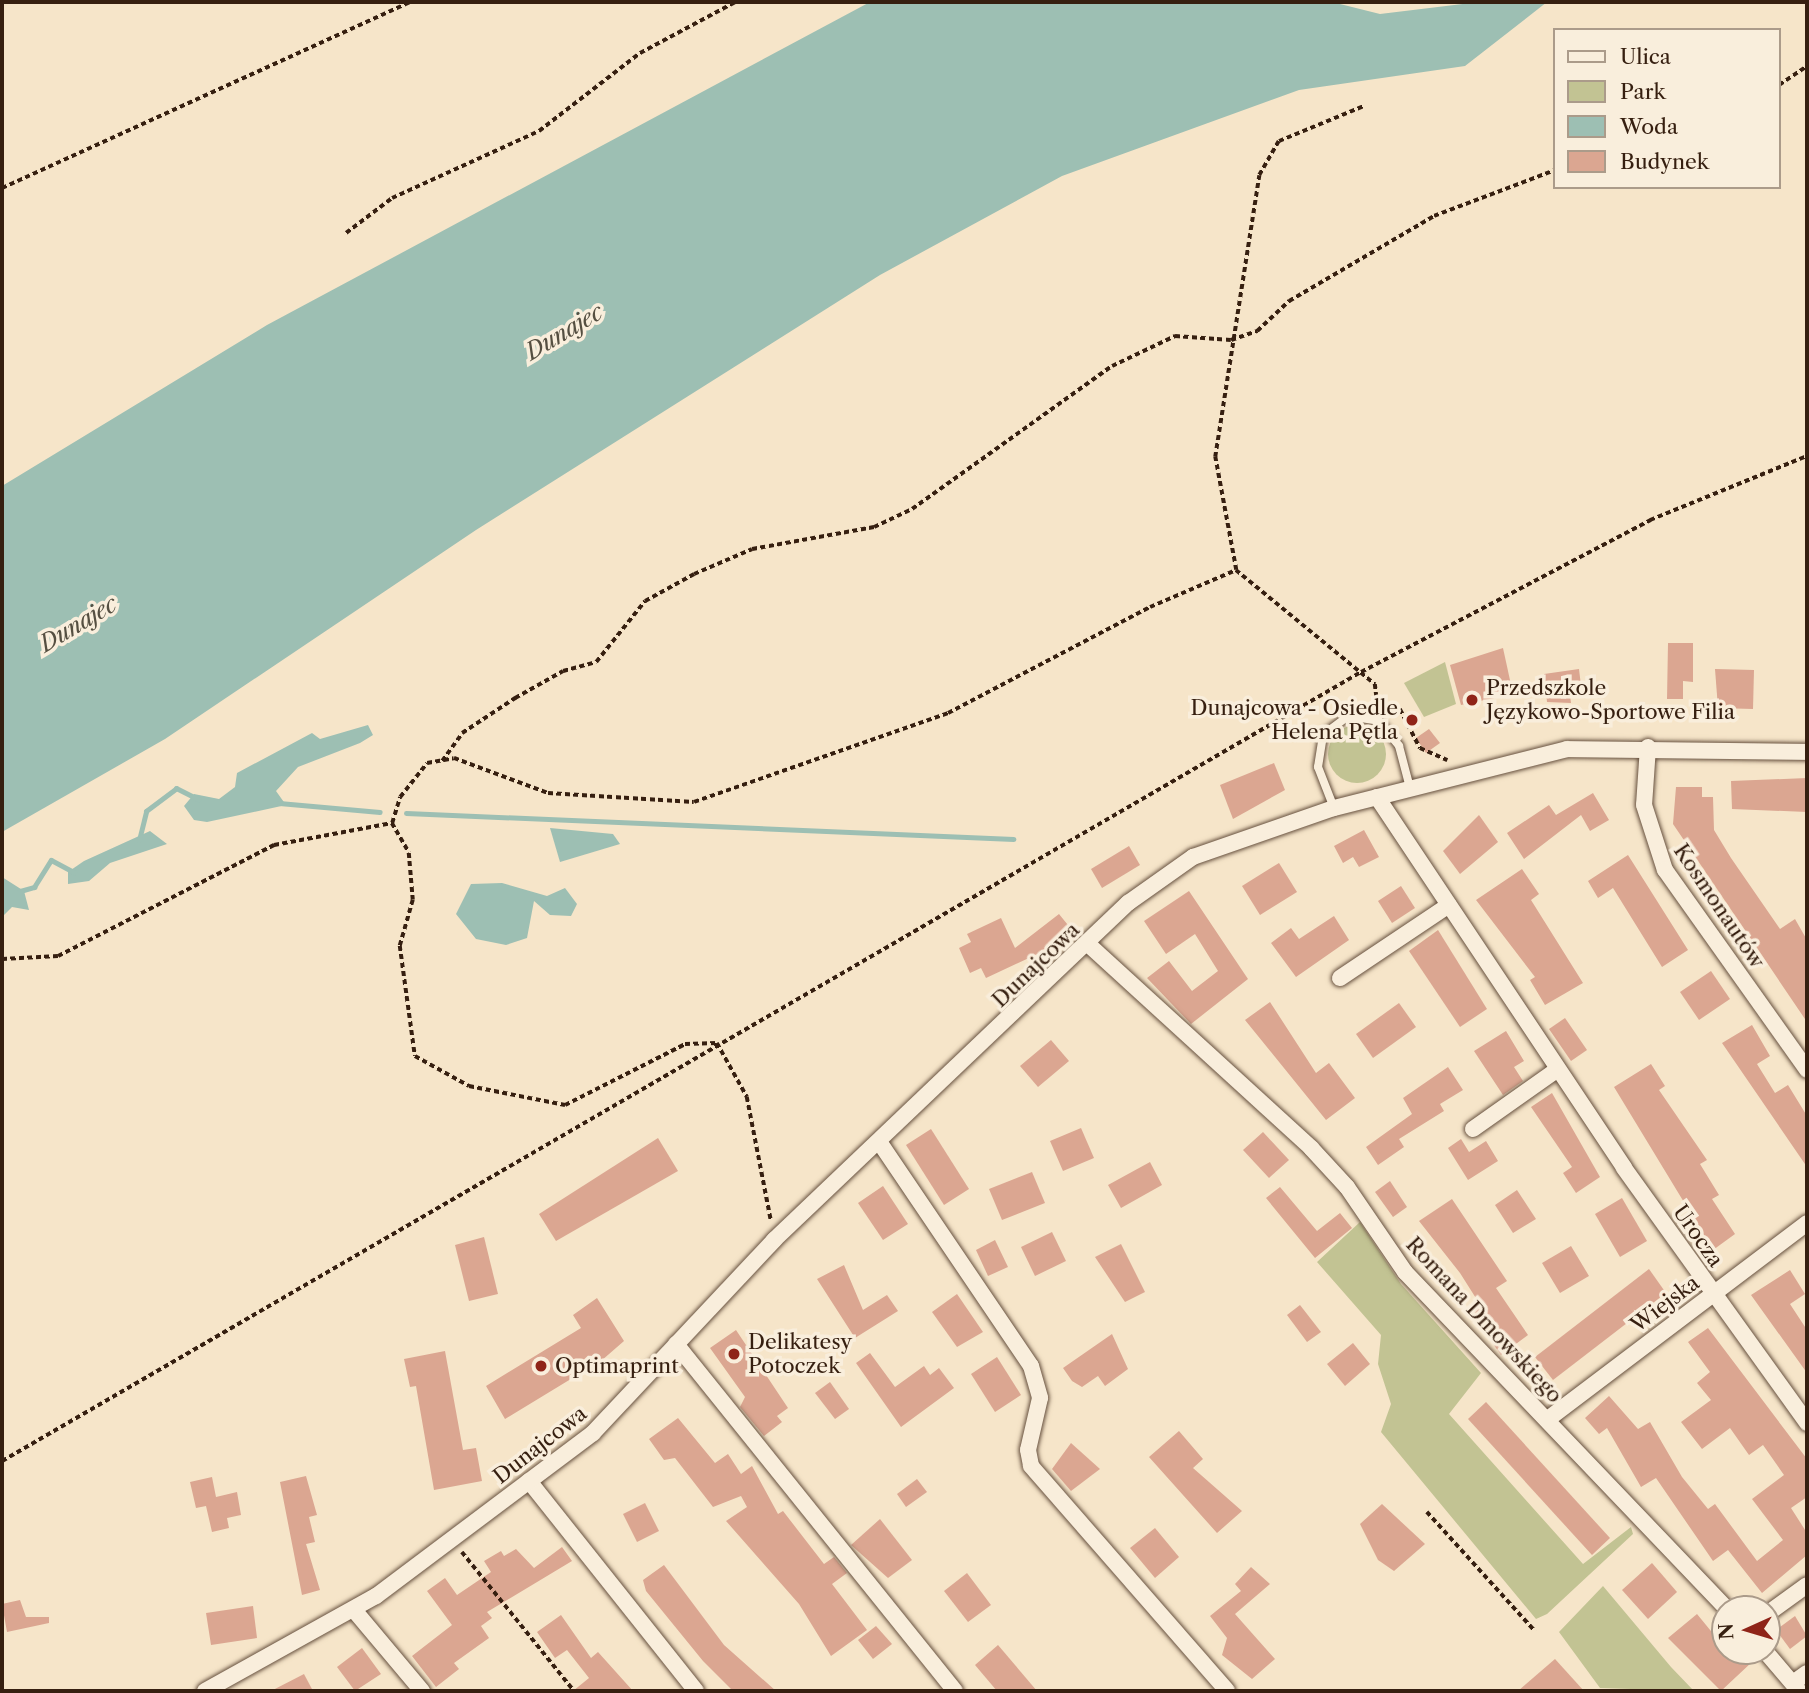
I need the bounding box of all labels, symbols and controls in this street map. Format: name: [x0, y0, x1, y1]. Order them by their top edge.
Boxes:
legend: [1554, 28, 1781, 189]
text: Ulica: [1620, 44, 1671, 69]
text: Park: [1620, 79, 1666, 104]
text: Woda: [1620, 114, 1678, 139]
text: Budynek: [1620, 149, 1709, 174]
water label: Dunajec: [520, 298, 608, 366]
water label: Dunajec: [34, 590, 122, 658]
place label: Przedszkole Językowo-Sportowe Filia: [1486, 675, 1735, 725]
marker: Przedszkole Językowo-Sportowe Filia: [1464, 692, 1480, 708]
place label: Dunajcowa - Osiedle Helena Pętla: [1190, 695, 1398, 745]
marker: Dunajcowa - Osiedle Helena Pętla: [1404, 712, 1420, 728]
street label: Kosmonautów: [1668, 839, 1770, 973]
street label: Dunajcowa: [987, 917, 1085, 1013]
street label: Urocza: [1668, 1200, 1728, 1272]
street label: Romana Dmowskiego: [1401, 1232, 1567, 1408]
street label: Wiejska: [1626, 1270, 1704, 1338]
place label: Delikatesy Potoczek: [748, 1329, 852, 1379]
marker: Delikatesy Potoczek: [726, 1346, 742, 1362]
place label: Optimaprint: [555, 1353, 679, 1379]
marker: Optimaprint: [533, 1358, 549, 1374]
street label: Dunajcowa: [488, 1401, 592, 1489]
north arrow: [1711, 1595, 1781, 1665]
text: N: [1715, 1622, 1739, 1640]

